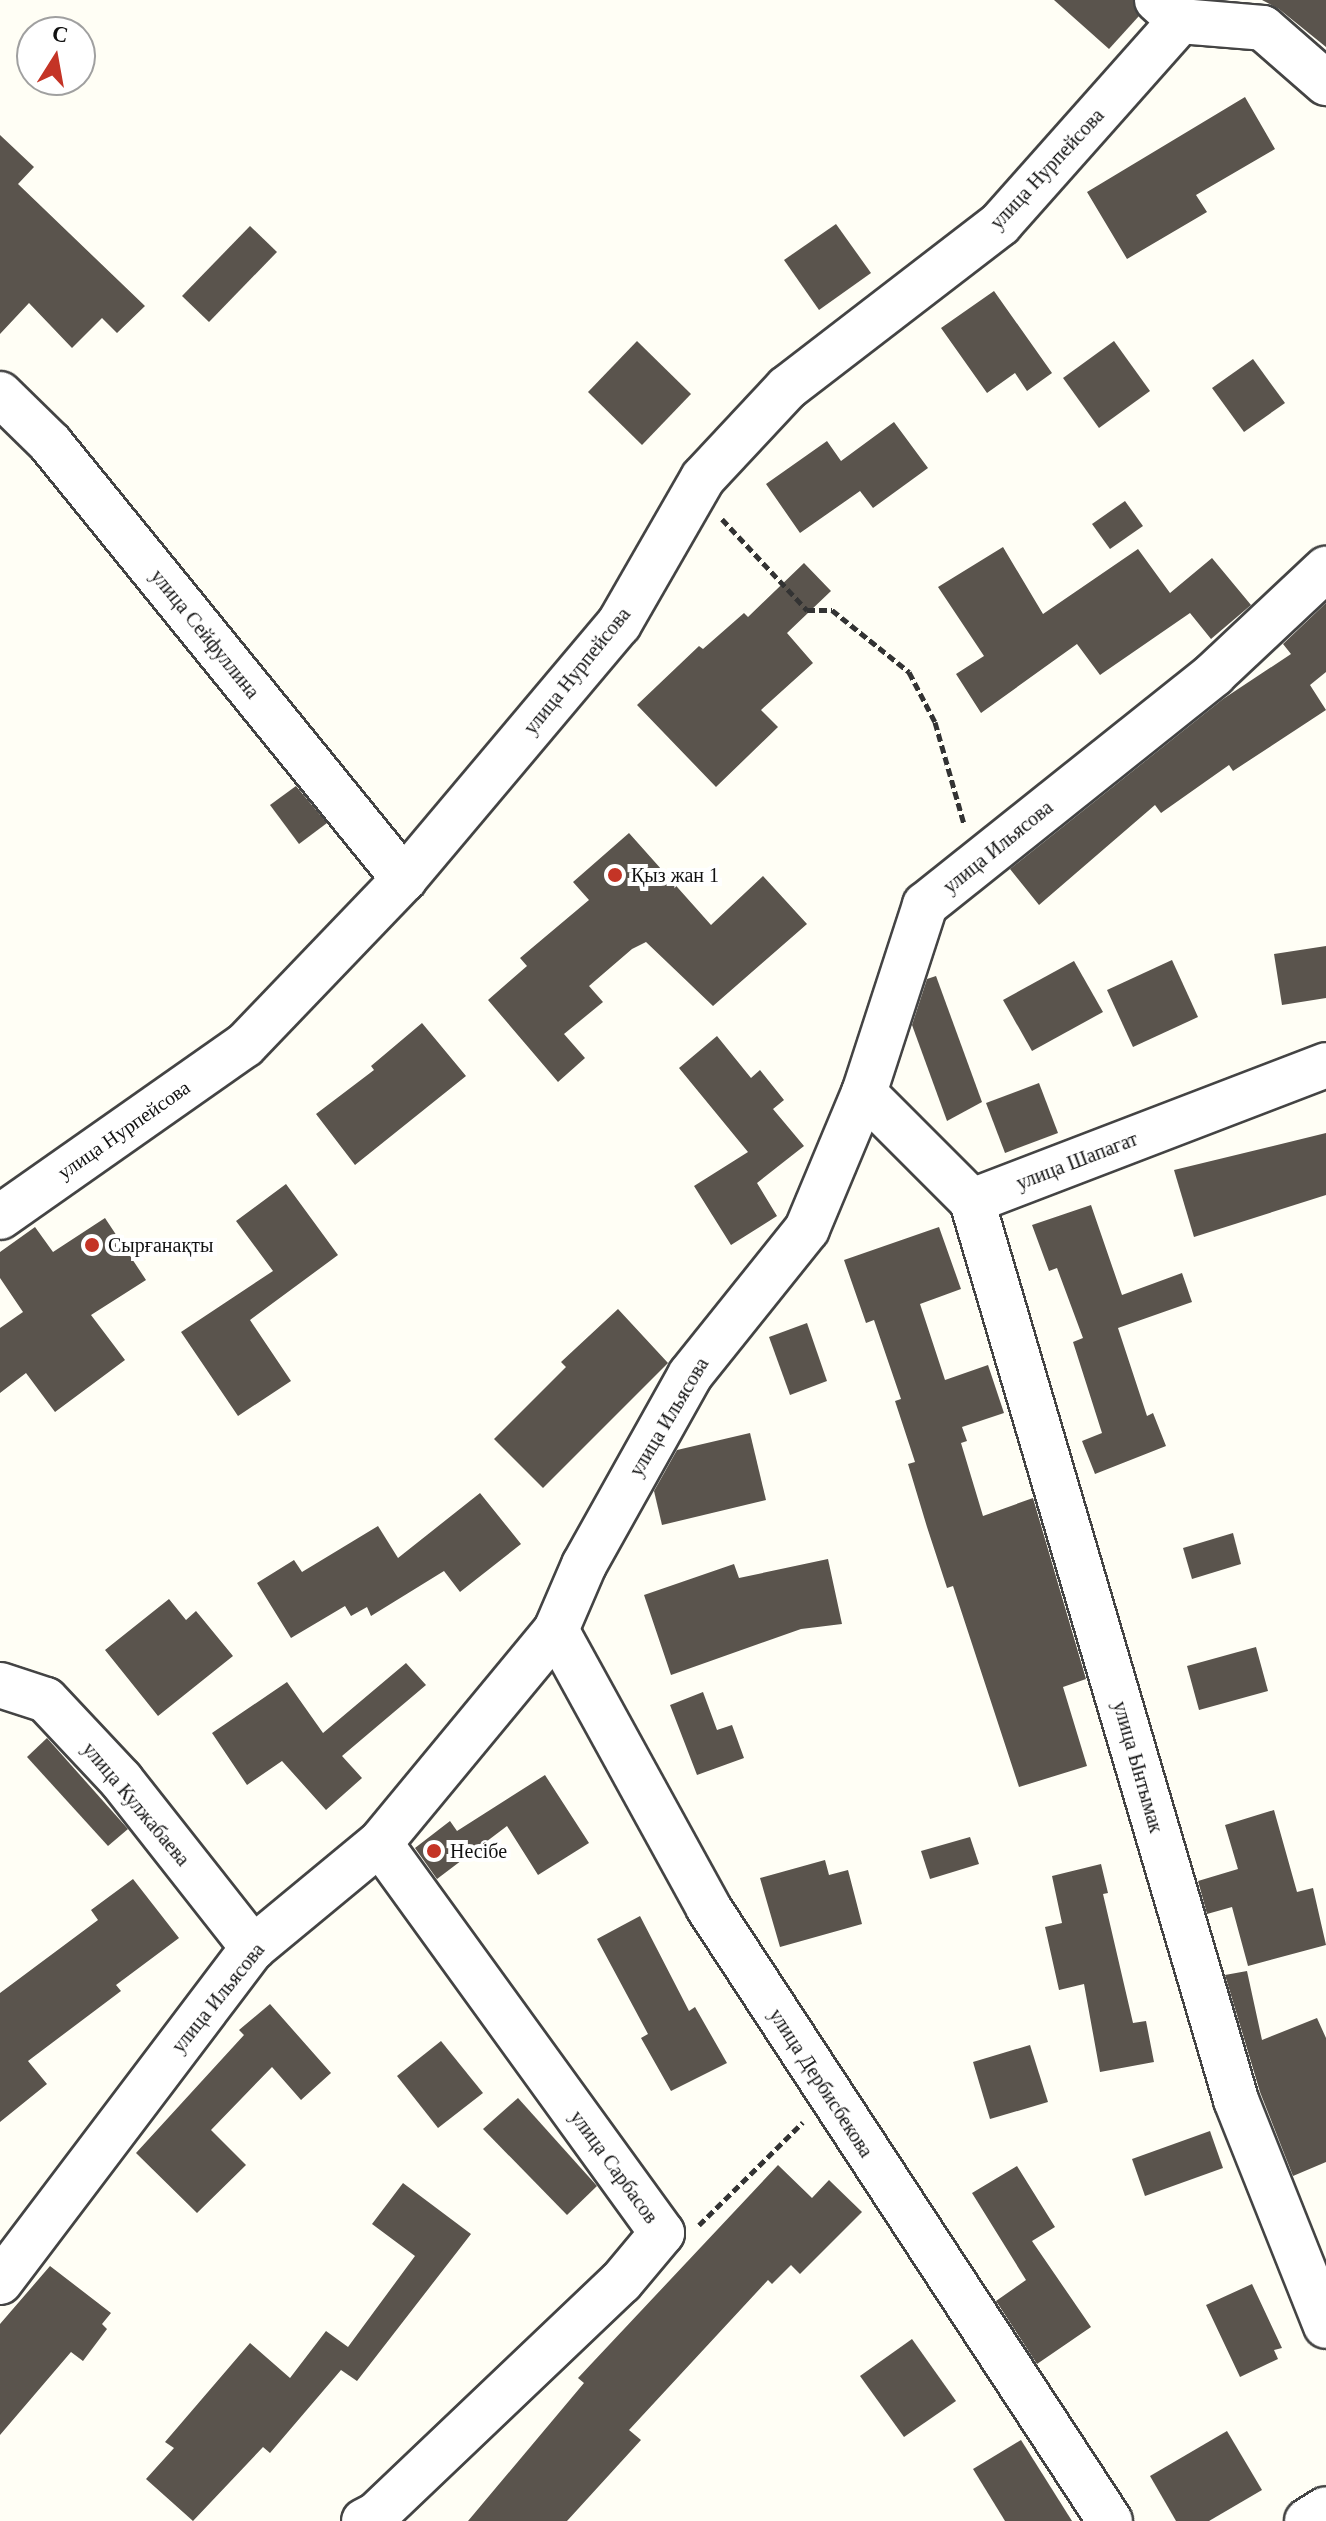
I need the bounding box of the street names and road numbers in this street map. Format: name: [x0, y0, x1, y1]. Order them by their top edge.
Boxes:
street label: улица Нурпейсова: [985, 104, 1109, 234]
street label: улица Сейфуллина: [146, 565, 264, 703]
street label: улица Нурпейсова: [519, 603, 635, 739]
street label: улица Ильясова: [938, 795, 1058, 899]
street label: улица Нурпейсова: [53, 1075, 195, 1185]
street label: улица Шапагат: [1013, 1127, 1141, 1195]
street label: улица Ильясова: [624, 1353, 714, 1481]
street label: улица Ынтымак: [1108, 1698, 1168, 1836]
street label: улица Кулжабаева: [77, 1737, 195, 1871]
street label: улица Ильясова: [166, 1938, 270, 2058]
street label: улица Дербисбекова: [764, 2004, 878, 2162]
street label: улица Сарбасов: [565, 2106, 663, 2228]

